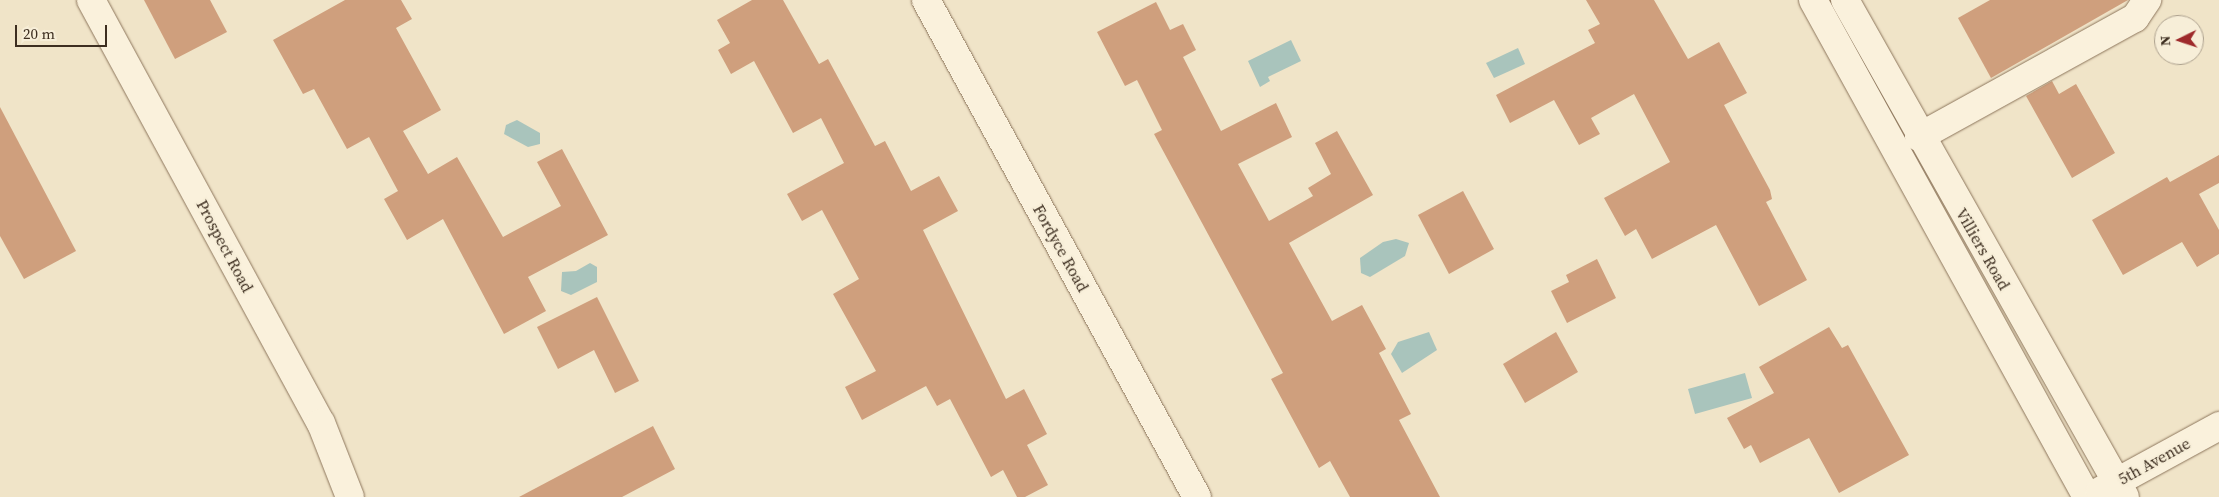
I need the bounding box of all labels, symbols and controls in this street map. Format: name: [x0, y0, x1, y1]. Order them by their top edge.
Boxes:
scale bar: [18, 15, 110, 47]
north arrow: [2154, 15, 2204, 65]
text: 20 m: [23, 23, 55, 44]
text: N: [2155, 35, 2175, 47]
street label: Prospect Road: [193, 196, 257, 296]
street label: Fordyce Road: [1029, 201, 1093, 295]
street label: Villiers Road: [1952, 205, 2014, 293]
street label: 5th Avenue: [2115, 433, 2193, 489]

